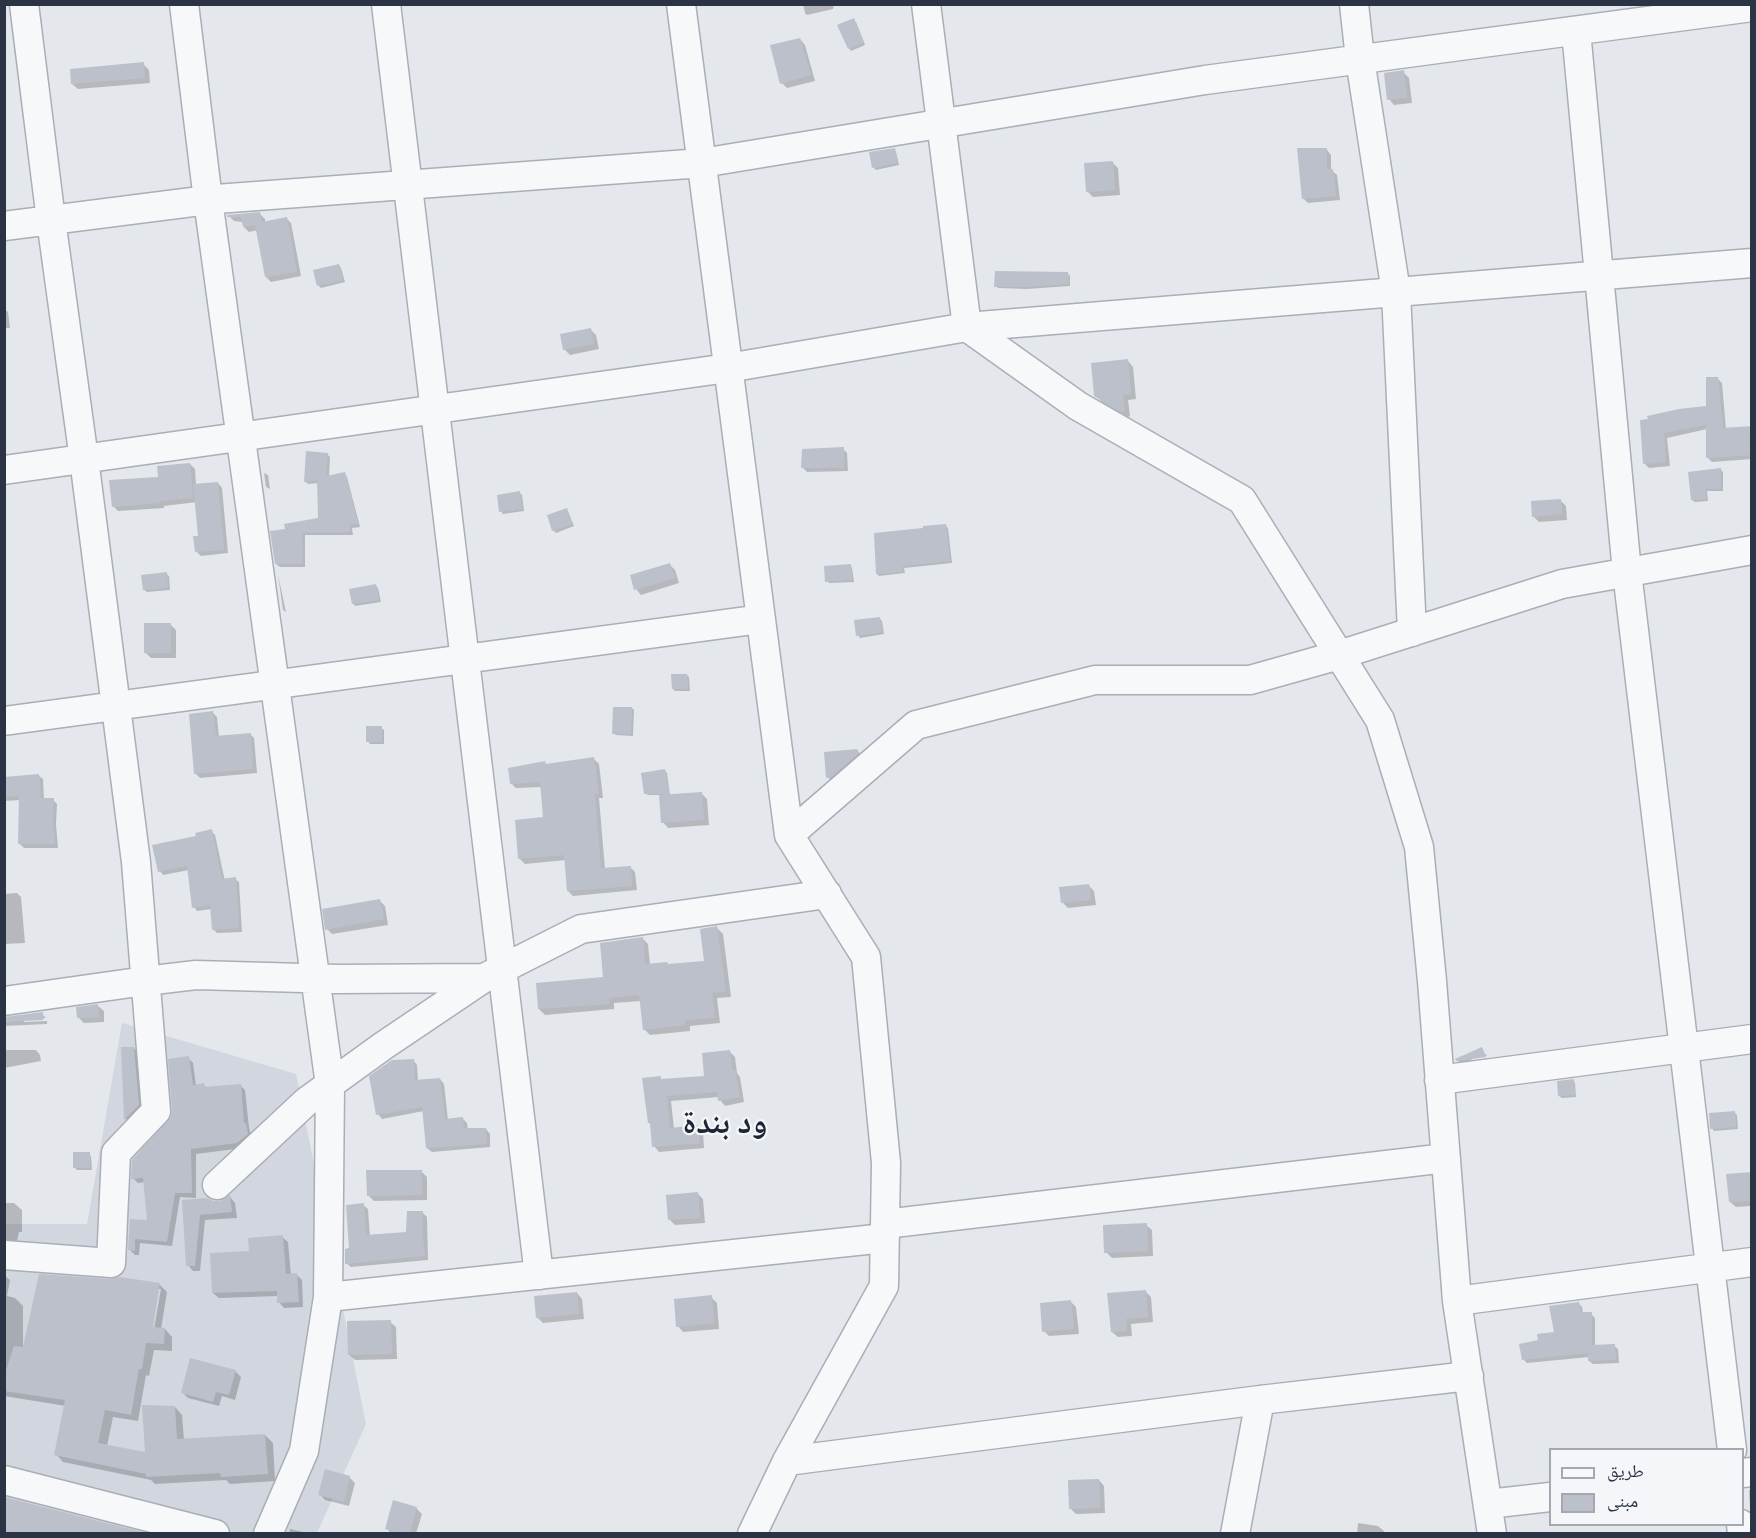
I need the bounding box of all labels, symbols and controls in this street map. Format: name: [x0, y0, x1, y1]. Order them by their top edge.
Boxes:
district label: ود بندة: [683, 1104, 767, 1142]
legend: [1549, 1448, 1744, 1526]
text: طريق: [1607, 1460, 1644, 1481]
text: مبنى: [1607, 1490, 1638, 1511]

